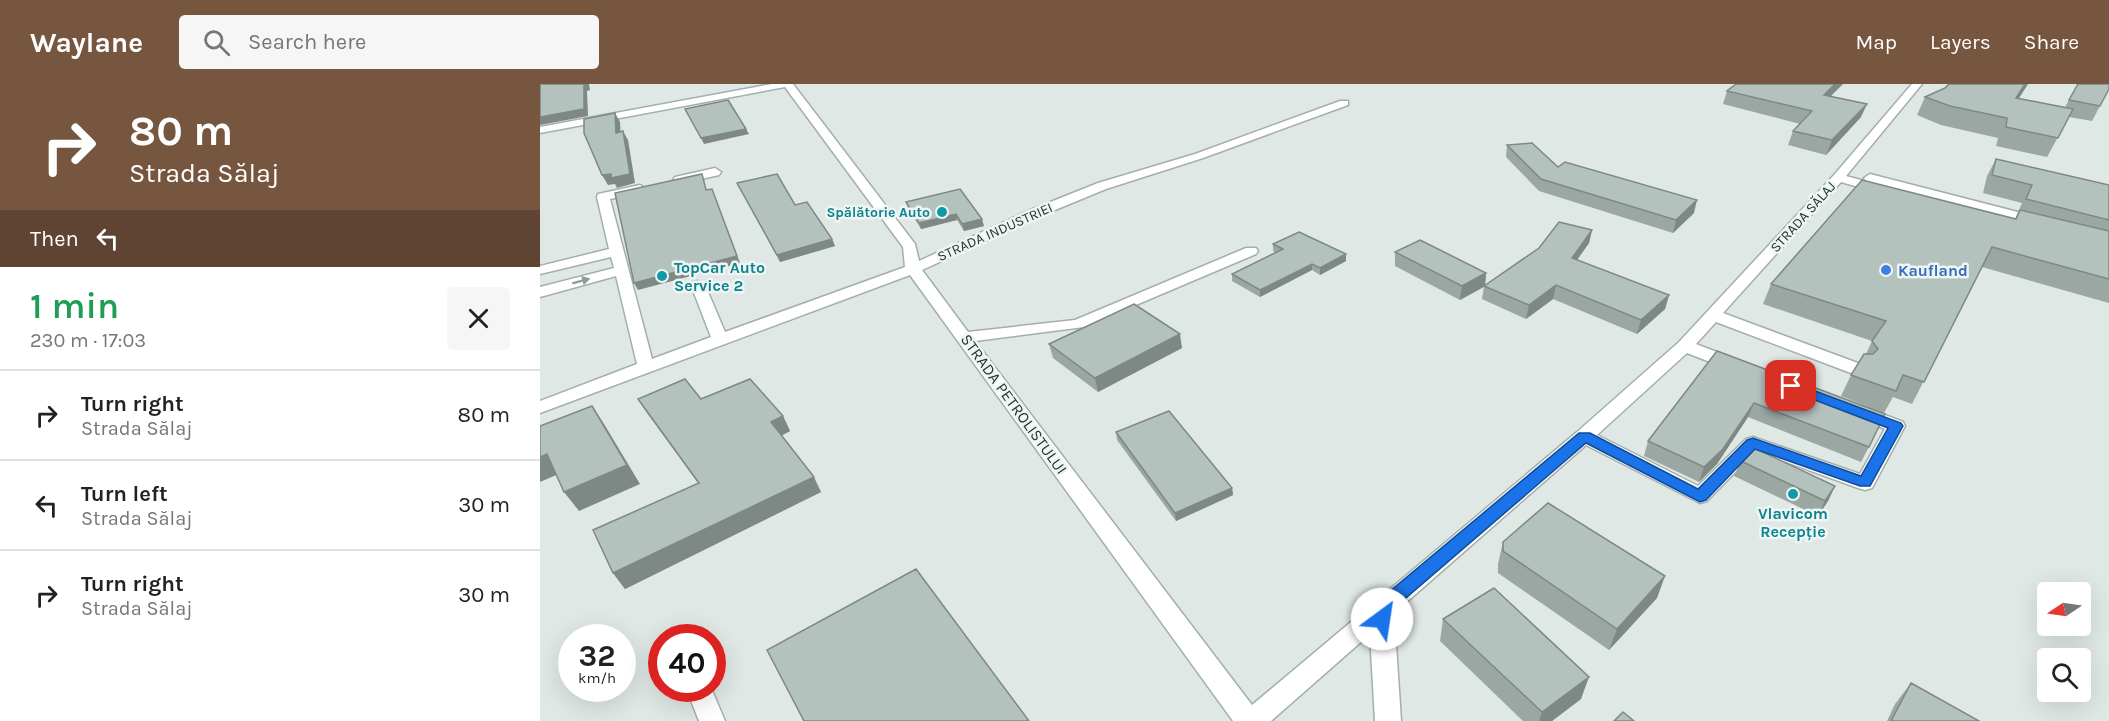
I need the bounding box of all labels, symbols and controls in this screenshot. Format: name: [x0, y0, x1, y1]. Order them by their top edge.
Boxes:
search box: [179, 15, 599, 69]
text: Waylane: [30, 26, 143, 59]
icon: search: [200, 26, 233, 59]
text: Search here: [248, 29, 366, 55]
text: Map: [1855, 30, 1897, 54]
text: Layers: [1930, 30, 1991, 54]
text: Share: [2024, 30, 2079, 54]
text: 80 m: [129, 106, 233, 156]
icon: right: [30, 108, 108, 186]
text: Strada Sălaj: [129, 157, 279, 189]
street label: STRADA SĂLAJ: [1767, 178, 1839, 256]
street label: STRADA INDUSTRIEI: [935, 199, 1055, 265]
place label: Spălătorie Auto: [826, 204, 930, 221]
marker: Spălătorie Auto: [935, 205, 949, 219]
icon: left: [91, 222, 124, 255]
text: Then: [30, 226, 79, 252]
place label: TopCar Auto Service 2: [674, 258, 765, 295]
place label: Kaufland: [1898, 261, 1968, 280]
marker: Kaufland: [1879, 263, 1893, 277]
marker: TopCar Auto Service 2: [655, 269, 669, 283]
one-way arrow: [572, 276, 590, 286]
text: 1 min: [30, 285, 119, 327]
button: close: [447, 287, 510, 350]
text: 230 m · 17:03: [30, 329, 146, 352]
street label: STRADA PETROLISTULUI: [957, 330, 1071, 478]
pin: [1765, 360, 1816, 411]
icon: arrive: [1774, 369, 1807, 402]
text: Turn right: [81, 391, 184, 417]
icon: right: [30, 399, 63, 432]
text: 80 m: [458, 402, 510, 428]
text: Strada Sălaj: [81, 417, 192, 440]
text: Turn left: [81, 481, 168, 507]
marker: Vlavicom Recepție: [1786, 487, 1800, 501]
icon: left: [30, 489, 63, 522]
text: 30 m: [458, 492, 510, 518]
place label: Vlavicom Recepție: [1758, 504, 1828, 541]
text: Strada Sălaj: [81, 507, 192, 530]
text: Turn right: [81, 571, 184, 597]
icon: right: [30, 579, 63, 612]
text: 30 m: [458, 582, 510, 608]
north arrow: [2037, 582, 2091, 636]
map controls: [2037, 582, 2091, 702]
position arrow: [1350, 587, 1414, 651]
text: Strada Sălaj: [81, 597, 192, 620]
speed limit sign: 40: [648, 624, 726, 702]
text: 32: [579, 638, 615, 674]
button: search: [2037, 648, 2091, 702]
text: km/h: [578, 669, 616, 687]

